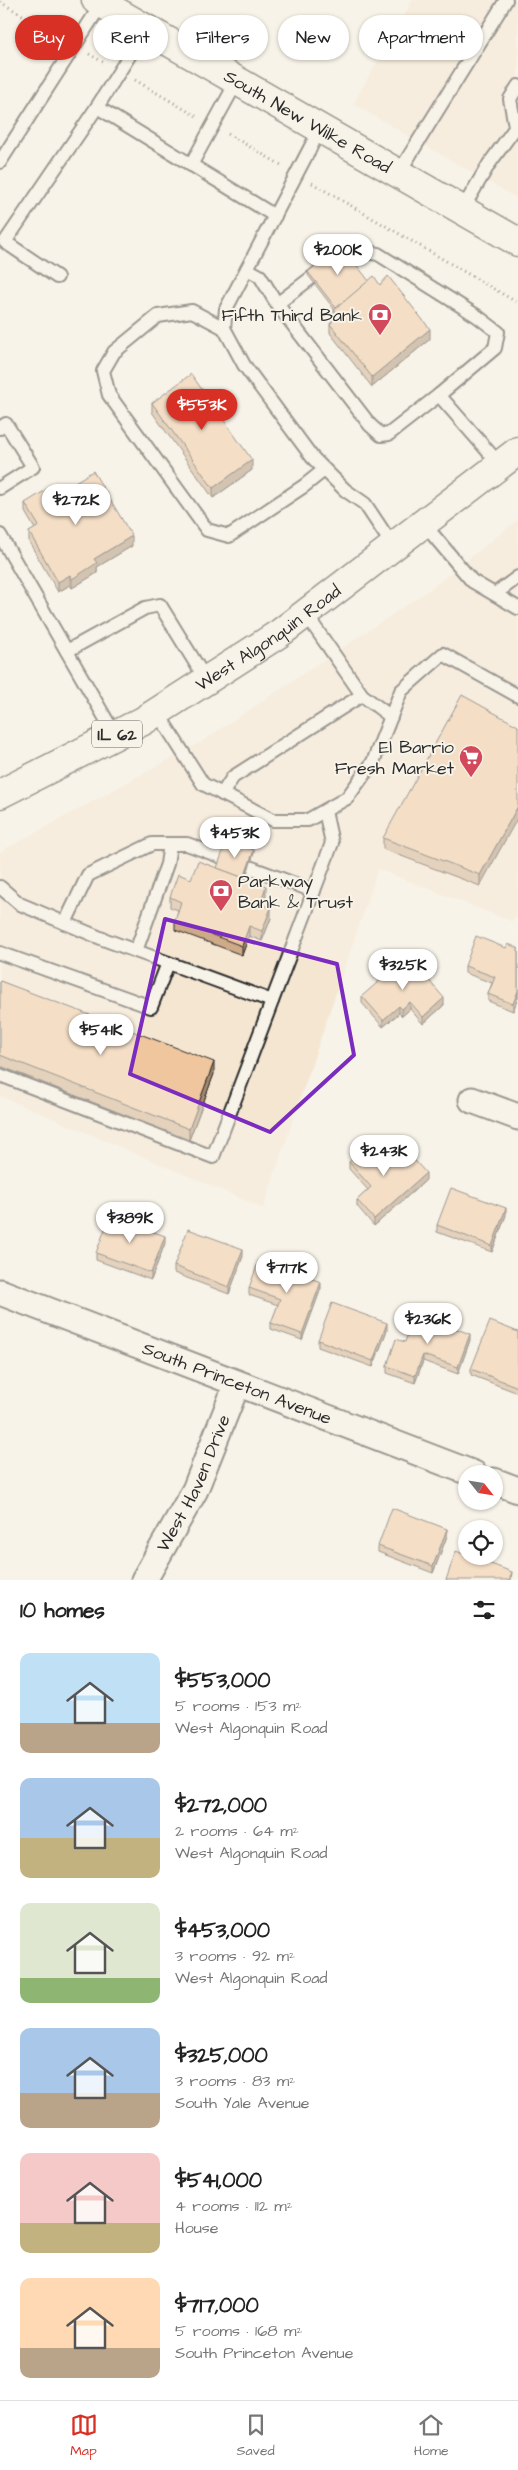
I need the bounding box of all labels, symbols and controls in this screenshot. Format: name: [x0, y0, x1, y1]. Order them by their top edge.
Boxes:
chip: Buy: [15, 15, 83, 60]
chip: Rent: [93, 15, 168, 60]
chip: Filters: [178, 15, 268, 60]
chip: New: [278, 15, 349, 60]
chip: Apartment: [359, 15, 483, 60]
street label: South New Wilke Road: [219, 64, 396, 180]
pin: $200K: [303, 234, 373, 276]
text: $200K: [314, 239, 362, 261]
bank icon: Fifth Third Bank: [367, 302, 393, 336]
place label: Fifth Third Bank: [221, 303, 362, 328]
pin: $553K: [167, 388, 237, 431]
text: $553K: [177, 394, 227, 416]
pin: $272K: [41, 484, 111, 526]
text: $272K: [53, 489, 99, 511]
street label: West Algonquin Road: [191, 579, 346, 697]
road number: IL 62: [92, 721, 142, 748]
place label: El Barrio Fresh Market: [335, 735, 455, 781]
supermarket icon: El Barrio Fresh Market: [458, 744, 484, 778]
pin: $453K: [200, 816, 270, 859]
text: $453K: [211, 822, 259, 844]
place label: Parkway Bank & Trust: [238, 869, 354, 915]
bank icon: Parkway Bank & Trust: [208, 878, 234, 912]
pin: $325K: [368, 948, 438, 991]
text: $325K: [379, 954, 427, 976]
pin: $541K: [66, 1014, 136, 1056]
text: $541K: [80, 1019, 122, 1041]
pin: $243K: [349, 1134, 419, 1177]
text: $243K: [361, 1140, 407, 1162]
pin: $389K: [95, 1202, 165, 1244]
text: $389K: [107, 1207, 153, 1229]
pin: $717K: [252, 1252, 322, 1294]
text: $717K: [267, 1257, 307, 1279]
pin: $236K: [393, 1302, 463, 1345]
text: $236K: [405, 1308, 451, 1330]
street label: South Princeton Avenue: [139, 1336, 335, 1431]
street label: West Haven Drive: [151, 1411, 237, 1556]
north arrow: [458, 1465, 502, 1510]
map controls: [458, 1465, 503, 1565]
button: locate: [458, 1520, 503, 1565]
text: 10 homes: [20, 1596, 105, 1625]
icon: filters: [470, 1596, 498, 1624]
text: $553,000: [175, 1666, 271, 1695]
icon: home: [60, 1673, 120, 1733]
text: 5 rooms · 153 m²: [175, 1695, 301, 1717]
text: West Algonquin Road: [175, 1717, 328, 1739]
text: $272,000: [175, 1791, 267, 1820]
icon: home: [60, 1798, 120, 1858]
text: 2 rooms · 64 m²: [175, 1820, 299, 1842]
text: West Algonquin Road: [175, 1842, 328, 1864]
text: $453,000: [175, 1916, 270, 1945]
icon: home: [60, 1923, 120, 1983]
text: 3 rooms · 92 m²: [175, 1945, 295, 1967]
text: West Algonquin Road: [175, 1967, 328, 1989]
text: $325,000: [175, 2041, 268, 2070]
icon: home: [60, 2048, 120, 2108]
text: 3 rooms · 83 m²: [175, 2070, 295, 2092]
text: South Yale Avenue: [175, 2092, 309, 2114]
text: $541,000: [175, 2166, 262, 2195]
icon: home: [60, 2173, 120, 2233]
text: 4 rooms · 112 m²: [175, 2195, 293, 2217]
text: House: [175, 2217, 219, 2239]
text: $717,000: [175, 2291, 259, 2320]
icon: home: [60, 2298, 120, 2358]
text: 5 rooms · 168 m²: [175, 2320, 302, 2342]
text: South Princeton Avenue: [175, 2342, 353, 2364]
tab: Map: [70, 2411, 98, 2461]
tab: Saved: [237, 2411, 275, 2461]
tab: Home: [414, 2411, 448, 2461]

